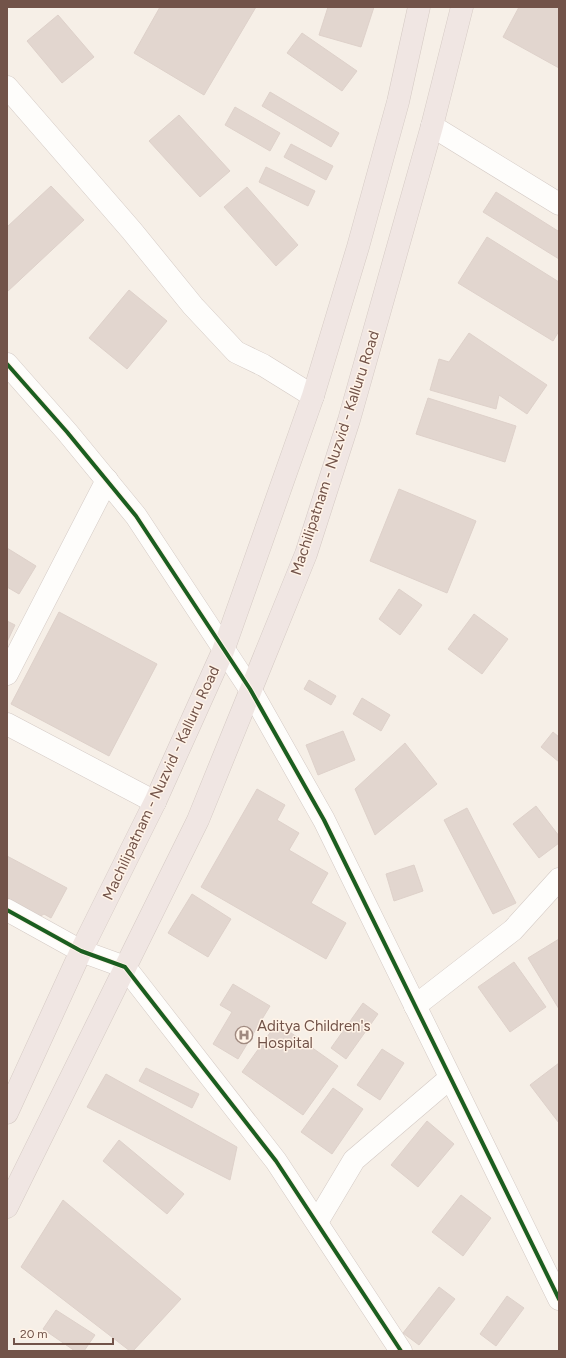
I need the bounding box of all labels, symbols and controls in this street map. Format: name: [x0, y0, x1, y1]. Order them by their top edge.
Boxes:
street label: Machilipatnam - Nuzvid - Kalluru Road: [287, 328, 383, 578]
street label: Machilipatnam - Nuzvid - Kalluru Road: [99, 663, 223, 903]
place label: Aditya Children's Hospital: [257, 1017, 370, 1052]
hospital icon: Aditya Children's Hospital: [234, 1025, 254, 1045]
scale bar: [14, 1320, 113, 1346]
text: 20 m: [20, 1327, 48, 1341]

